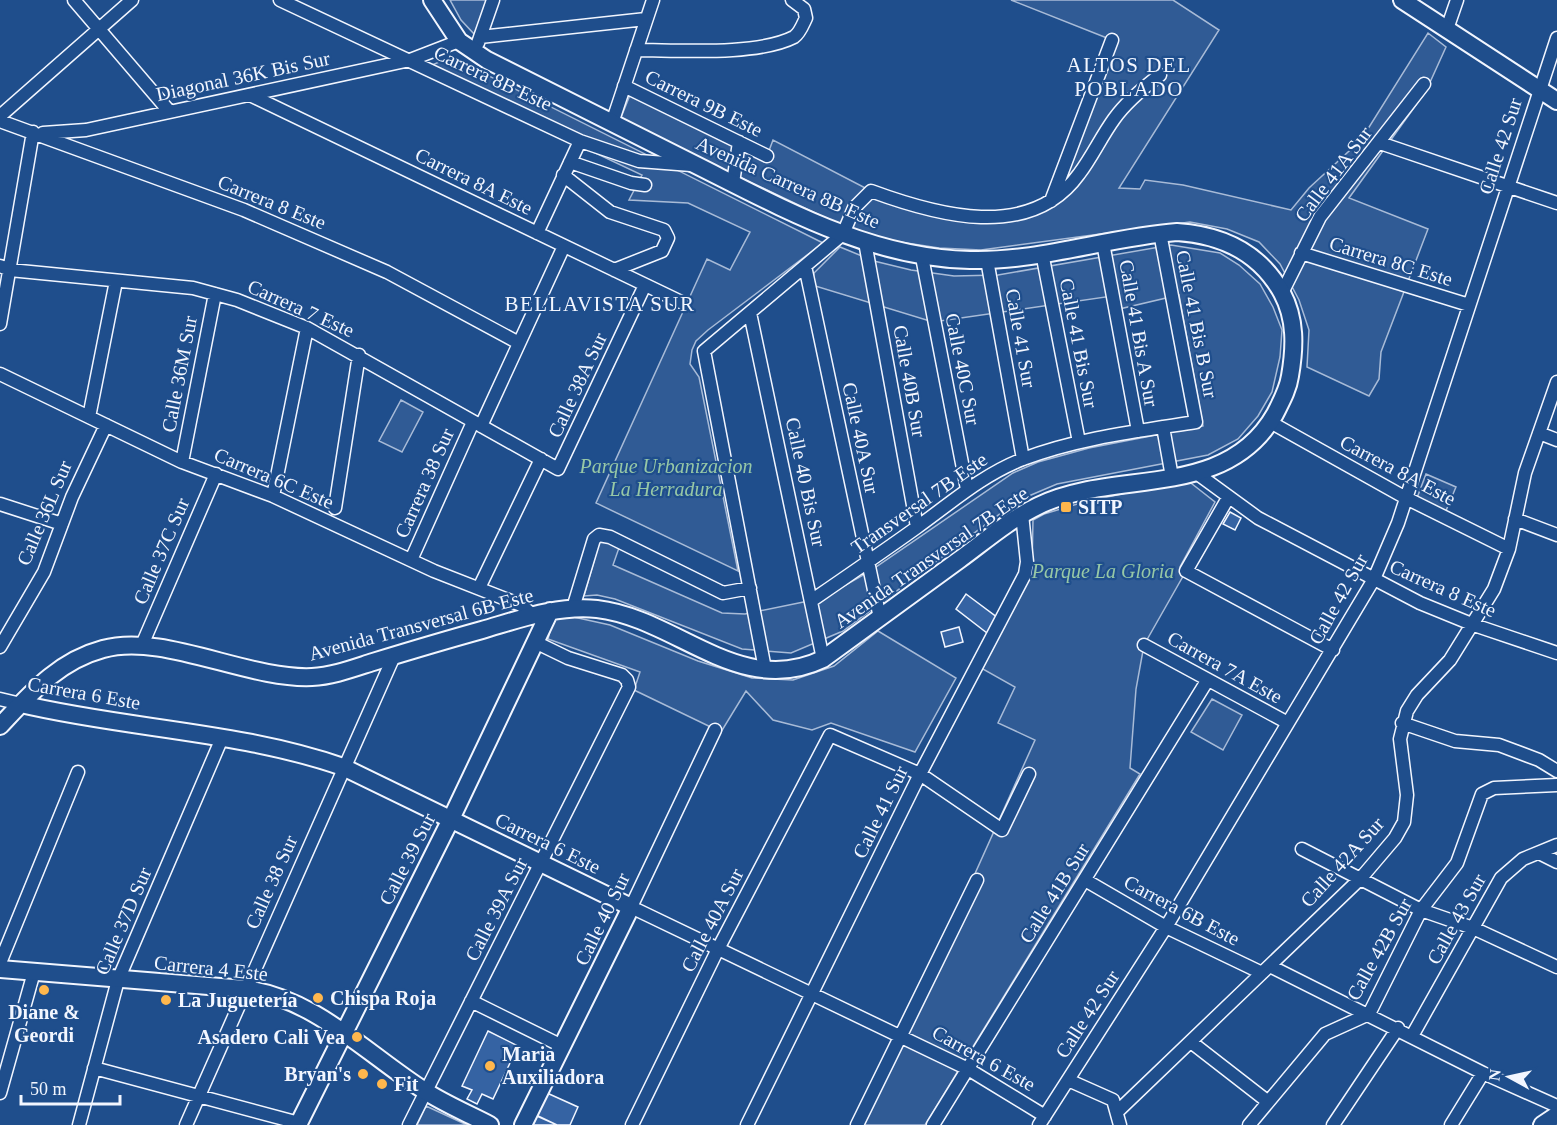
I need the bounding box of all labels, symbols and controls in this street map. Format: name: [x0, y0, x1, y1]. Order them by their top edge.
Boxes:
street label: Carrera 8B Este: [430, 41, 556, 115]
street label: Diagonal 36K Bis Sur: [154, 47, 332, 106]
district label: ALTOS DEL POBLADO: [1067, 53, 1191, 101]
street label: Carrera 9B Este: [642, 65, 766, 141]
street label: Calle 42 Sur: [1474, 95, 1526, 197]
street label: Calle 41A Sur: [1290, 122, 1376, 226]
street label: Avenida Carrera 8B Este: [693, 131, 883, 233]
street label: Carrera 8A Este: [412, 143, 536, 219]
street label: Carrera 8 Este: [215, 170, 329, 234]
street label: Carrera 8C Este: [1327, 232, 1455, 290]
street label: Calle 41 Bis B Sur: [1172, 248, 1222, 400]
street label: Calle 41 Bis A Sur: [1115, 258, 1163, 409]
street label: Carrera 7 Este: [244, 275, 358, 341]
street label: Calle 41 Bis Sur: [1056, 276, 1102, 410]
street label: Calle 41 Sur: [1001, 287, 1041, 389]
district label: BELLAVISTA SUR: [504, 292, 696, 316]
street label: Calle 40C Sur: [941, 311, 985, 427]
street label: Calle 36M Sur: [157, 314, 201, 434]
street label: Calle 40B Sur: [889, 323, 931, 439]
street label: Calle 38A Sur: [543, 329, 611, 441]
street label: Calle 40A Sur: [838, 380, 884, 496]
street label: Calle 40 Bis Sur: [782, 415, 831, 549]
street label: Carrera 38 Sur: [390, 424, 458, 541]
street label: Carrera 8A Este: [1336, 430, 1460, 510]
street label: Carrera 6C Este: [211, 443, 337, 513]
street label: Transversal 7B Este: [847, 448, 991, 558]
park label: Parque Urbanizacion La Herradura: [578, 455, 753, 500]
street label: Calle 36L Sur: [12, 457, 76, 569]
street label: Avenida Transversal 7B Este: [830, 482, 1032, 632]
street label: Calle 37C Sur: [129, 494, 193, 607]
place label: SITP: [1078, 496, 1122, 518]
marker: SITP: [1059, 500, 1073, 514]
street label: Calle 42 Sur: [1304, 550, 1372, 648]
street label: Carrera 8 Este: [1386, 555, 1500, 621]
park label: Parque La Gloria: [1031, 560, 1174, 583]
street label: Avenida Transversal 6B Este: [306, 583, 536, 665]
street label: Carrera 7A Este: [1164, 626, 1286, 708]
street label: Carrera 6 Este: [26, 672, 142, 714]
street label: Calle 41 Sur: [848, 762, 912, 862]
street label: Carrera 6 Este: [492, 808, 604, 878]
street label: Calle 39 Sur: [374, 809, 440, 909]
street label: Calle 42A Sur: [1296, 812, 1388, 911]
street label: Calle 38 Sur: [241, 832, 302, 932]
street label: Calle 41B Sur: [1015, 839, 1094, 947]
street label: Calle 39A Sur: [460, 853, 532, 964]
street label: Calle 37D Sur: [91, 864, 156, 978]
street label: Calle 40A Sur: [676, 864, 748, 975]
street label: Calle 40 Sur: [570, 869, 634, 969]
street label: Carrera 6B Este: [1120, 870, 1244, 950]
street label: Calle 43 Sur: [1422, 870, 1490, 968]
street label: Calle 42B Sur: [1342, 894, 1416, 1004]
street label: Carrera 4 Este: [153, 951, 269, 985]
street label: Calle 42 Sur: [1051, 966, 1124, 1062]
marker: Diane & Geordi: [37, 983, 51, 997]
place label: Chispa Roja: [330, 987, 436, 1010]
place label: La Juguetería: [178, 989, 297, 1012]
marker: Chispa Roja: [311, 991, 325, 1005]
marker: La Juguetería: [159, 993, 173, 1007]
place label: Diane & Geordi: [8, 1001, 80, 1046]
street label: Carrera 6 Este: [929, 1021, 1039, 1095]
place label: Asadero Cali Vea: [198, 1026, 345, 1048]
marker: Asadero Cali Vea: [350, 1030, 364, 1044]
place label: Maria Auxiliadora: [502, 1043, 604, 1088]
north arrow: [1479, 1047, 1539, 1107]
marker: Maria Auxiliadora: [483, 1059, 497, 1073]
place label: Bryan's: [284, 1063, 351, 1086]
marker: Bryan's: [356, 1067, 370, 1081]
scale bar: [21, 1068, 120, 1106]
text: N: [1485, 1068, 1504, 1082]
place label: Fit: [394, 1073, 419, 1095]
marker: Fit: [375, 1077, 389, 1091]
text: 50 m: [30, 1079, 67, 1099]

